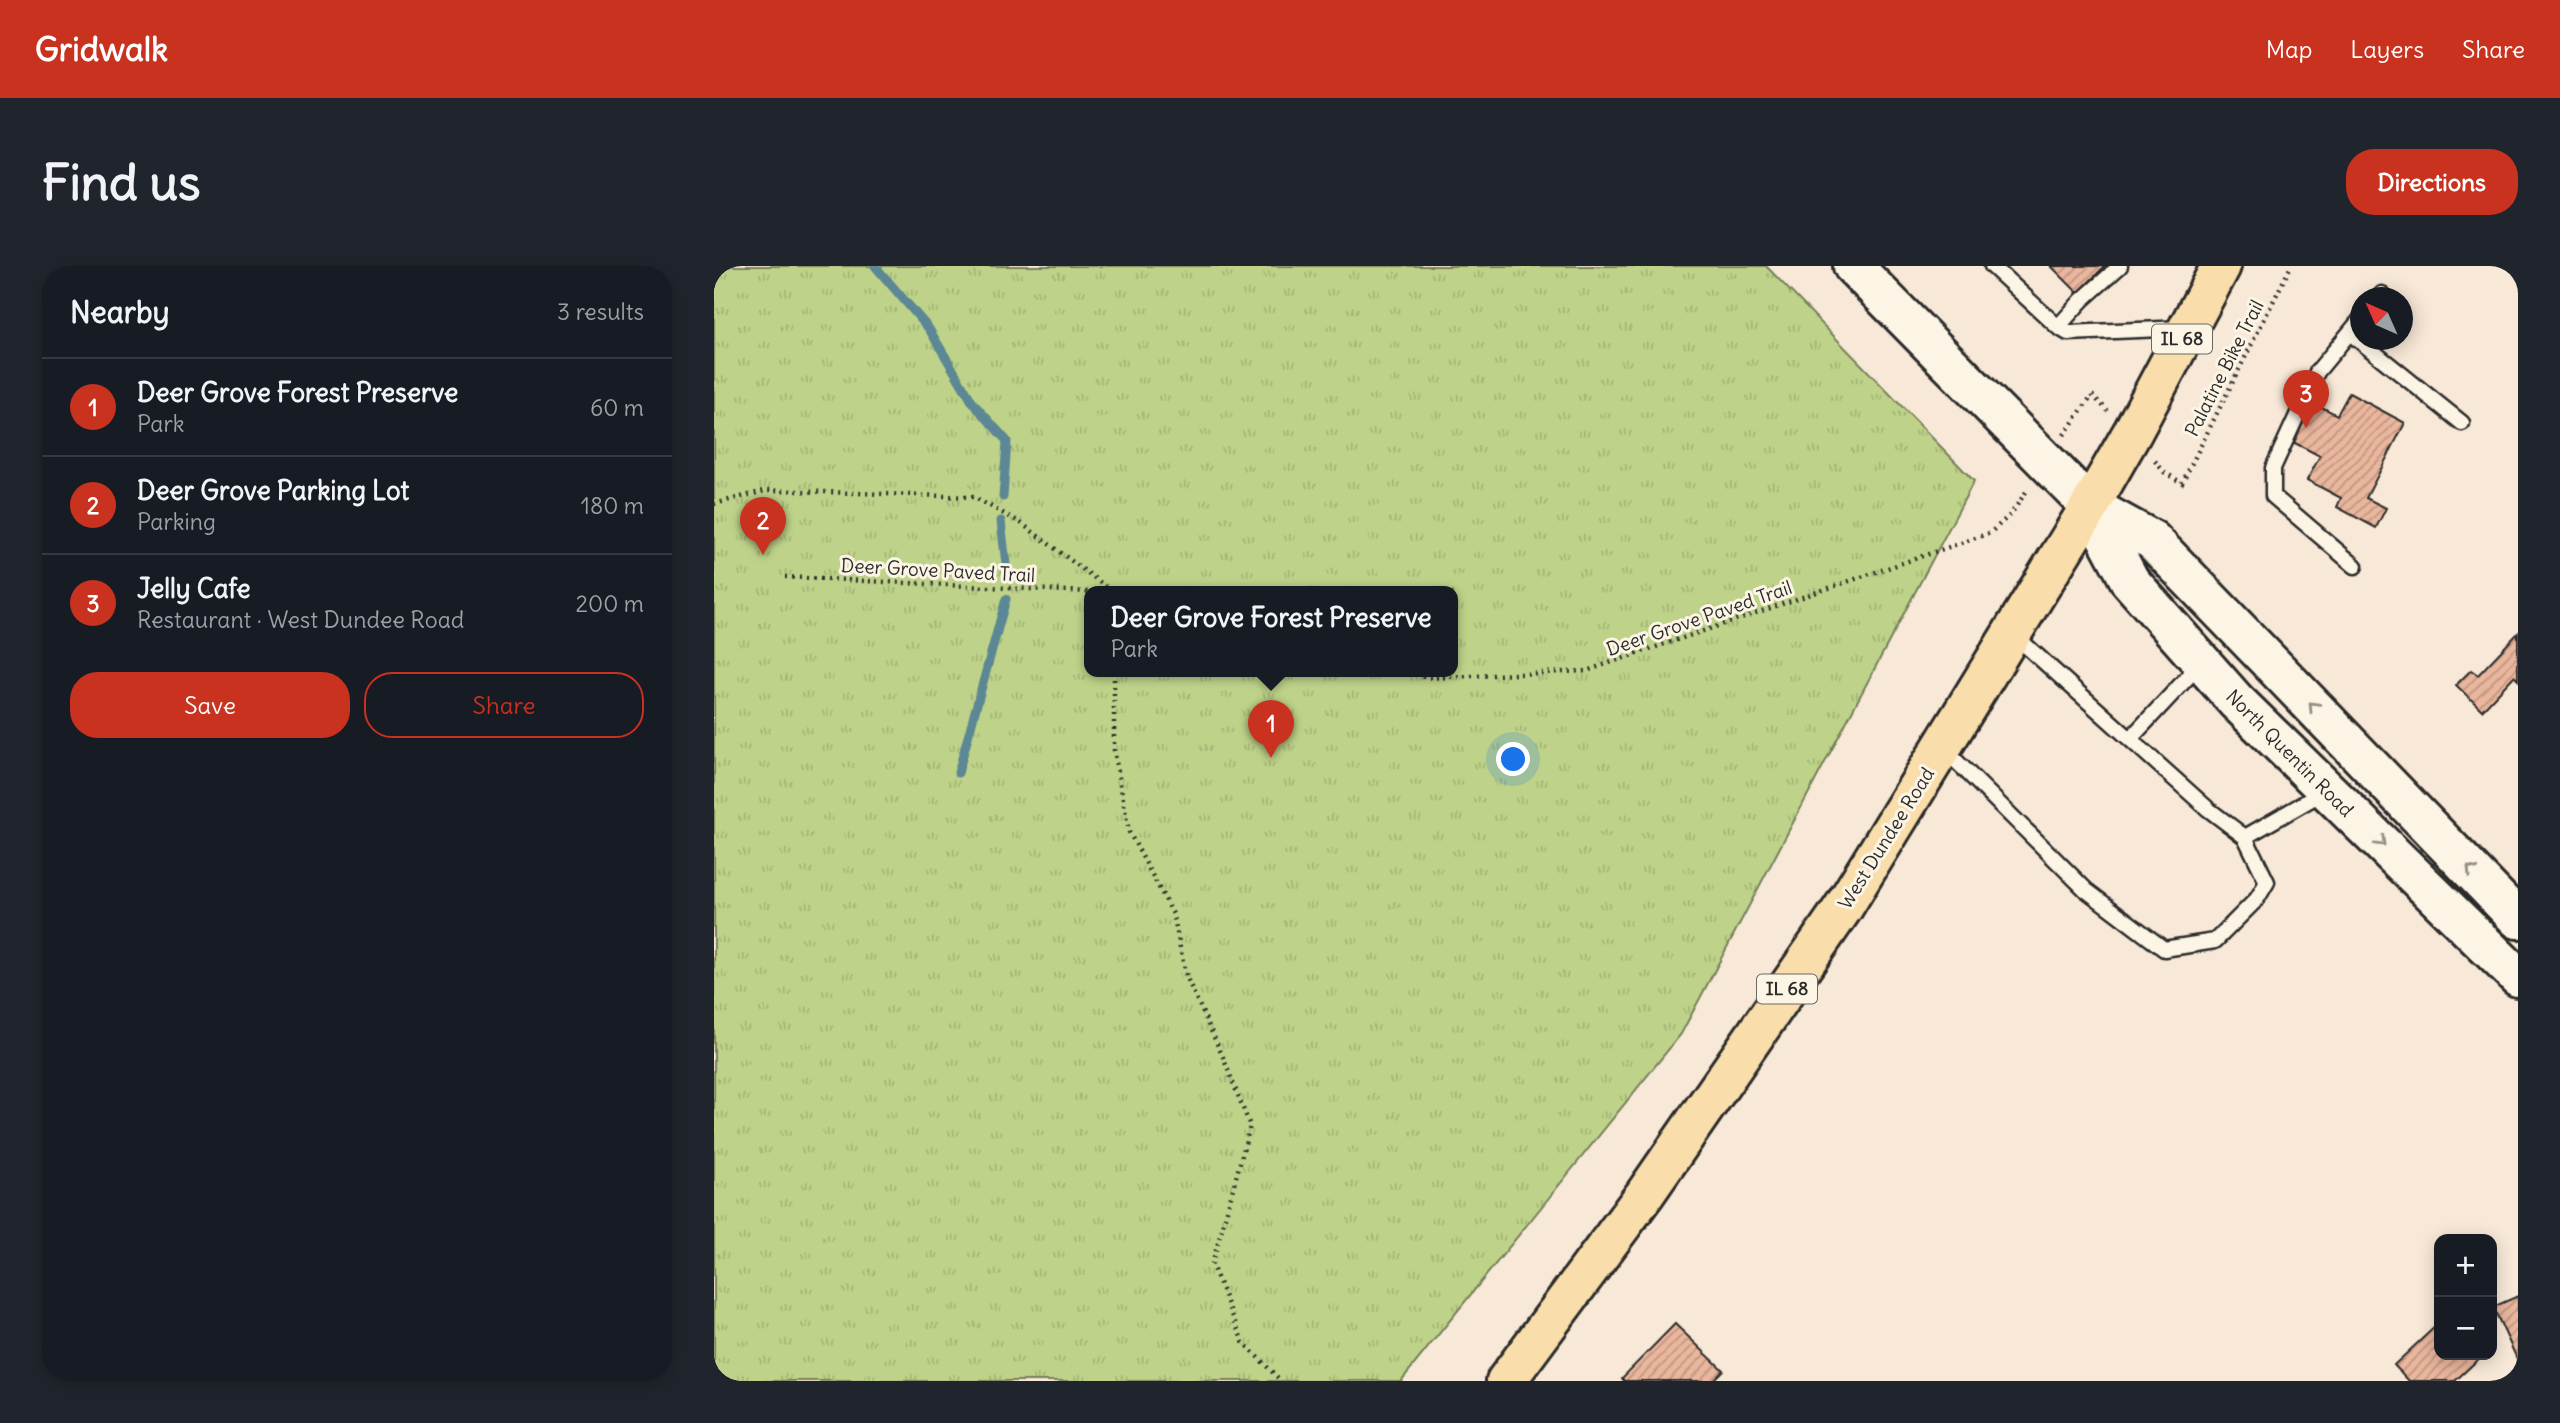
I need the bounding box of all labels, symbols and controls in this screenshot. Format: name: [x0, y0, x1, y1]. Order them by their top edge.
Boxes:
text: Gridwalk: [35, 28, 168, 70]
text: Map: [2266, 34, 2312, 64]
text: Layers: [2350, 34, 2424, 64]
text: Share: [2462, 34, 2525, 64]
button: Directions: [2346, 149, 2518, 215]
text: Find us: [42, 152, 200, 213]
north arrow: [2350, 287, 2413, 350]
text: Nearby: [70, 293, 170, 331]
street label: Palatine Bike Trail: [2179, 296, 2269, 440]
text: 3 results: [557, 297, 644, 326]
road number: IL 68: [2152, 324, 2212, 354]
pin: 3: [2283, 370, 2329, 428]
text: Deer Grove Forest Preserve: [137, 376, 458, 409]
text: 1: [88, 393, 98, 422]
text: 60 m: [590, 393, 644, 422]
text: Park: [137, 409, 185, 438]
text: Deer Grove Parking Lot: [137, 474, 409, 507]
text: 2: [87, 491, 99, 520]
text: 180 m: [581, 491, 644, 520]
pin: 2: [740, 497, 786, 555]
text: Parking: [137, 507, 216, 536]
street label: Deer Grove Paved Trail: [840, 553, 1036, 587]
text: Jelly Cafe: [137, 572, 250, 605]
street label: Deer Grove Paved Trail: [1603, 575, 1795, 661]
popup: [1084, 586, 1458, 677]
text: 3: [86, 589, 100, 618]
text: 200 m: [575, 589, 644, 618]
text: Deer Grove Forest Preserve: [1110, 601, 1432, 634]
text: Restaurant · West Dundee Road: [137, 605, 464, 634]
text: Park: [1110, 634, 1158, 663]
button: Save: [70, 672, 350, 738]
button: Share: [364, 672, 644, 738]
street label: North Quentin Road: [2221, 684, 2359, 822]
pin: 1: [1248, 700, 1294, 758]
one-way arrow: [2308, 701, 2321, 714]
your location: [1496, 742, 1530, 776]
street label: West Dundee Road: [1833, 763, 1939, 913]
one-way arrow: [2372, 833, 2385, 846]
one-way arrow: [2466, 865, 2479, 878]
road number: IL 68: [1757, 974, 1817, 1004]
map controls: [2434, 1234, 2497, 1360]
button: +: [2434, 1234, 2497, 1297]
button: −: [2434, 1297, 2497, 1360]

